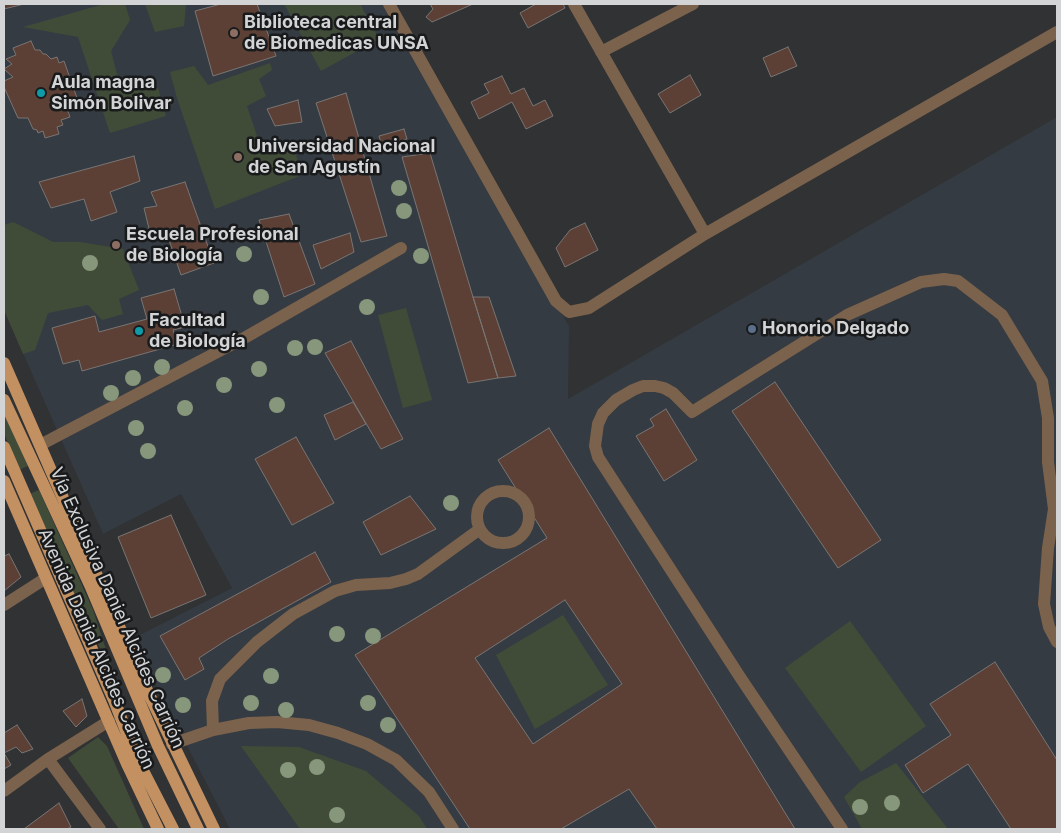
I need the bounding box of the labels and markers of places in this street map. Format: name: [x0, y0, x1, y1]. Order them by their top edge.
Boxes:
place label: Biblioteca central de Biomedicas UNSA: [244, 12, 429, 54]
marker: Biblioteca central de Biomedicas UNSA: [228, 27, 240, 39]
place label: Aula magna Simón Bolivar: [51, 72, 172, 115]
marker: Aula magna Simón Bolivar: [35, 87, 47, 99]
place label: Universidad Nacional de San Agustín: [248, 136, 435, 178]
marker: Universidad Nacional de San Agustín: [232, 151, 244, 163]
place label: Escuela Profesional de Biología: [126, 224, 299, 266]
marker: Escuela Profesional de Biología: [110, 239, 122, 251]
place label: Facultad de Biología: [149, 310, 246, 352]
place label: Honorio Delgado: [762, 318, 909, 340]
marker: Honorio Delgado: [746, 323, 758, 335]
marker: Facultad de Biología: [133, 325, 145, 337]

